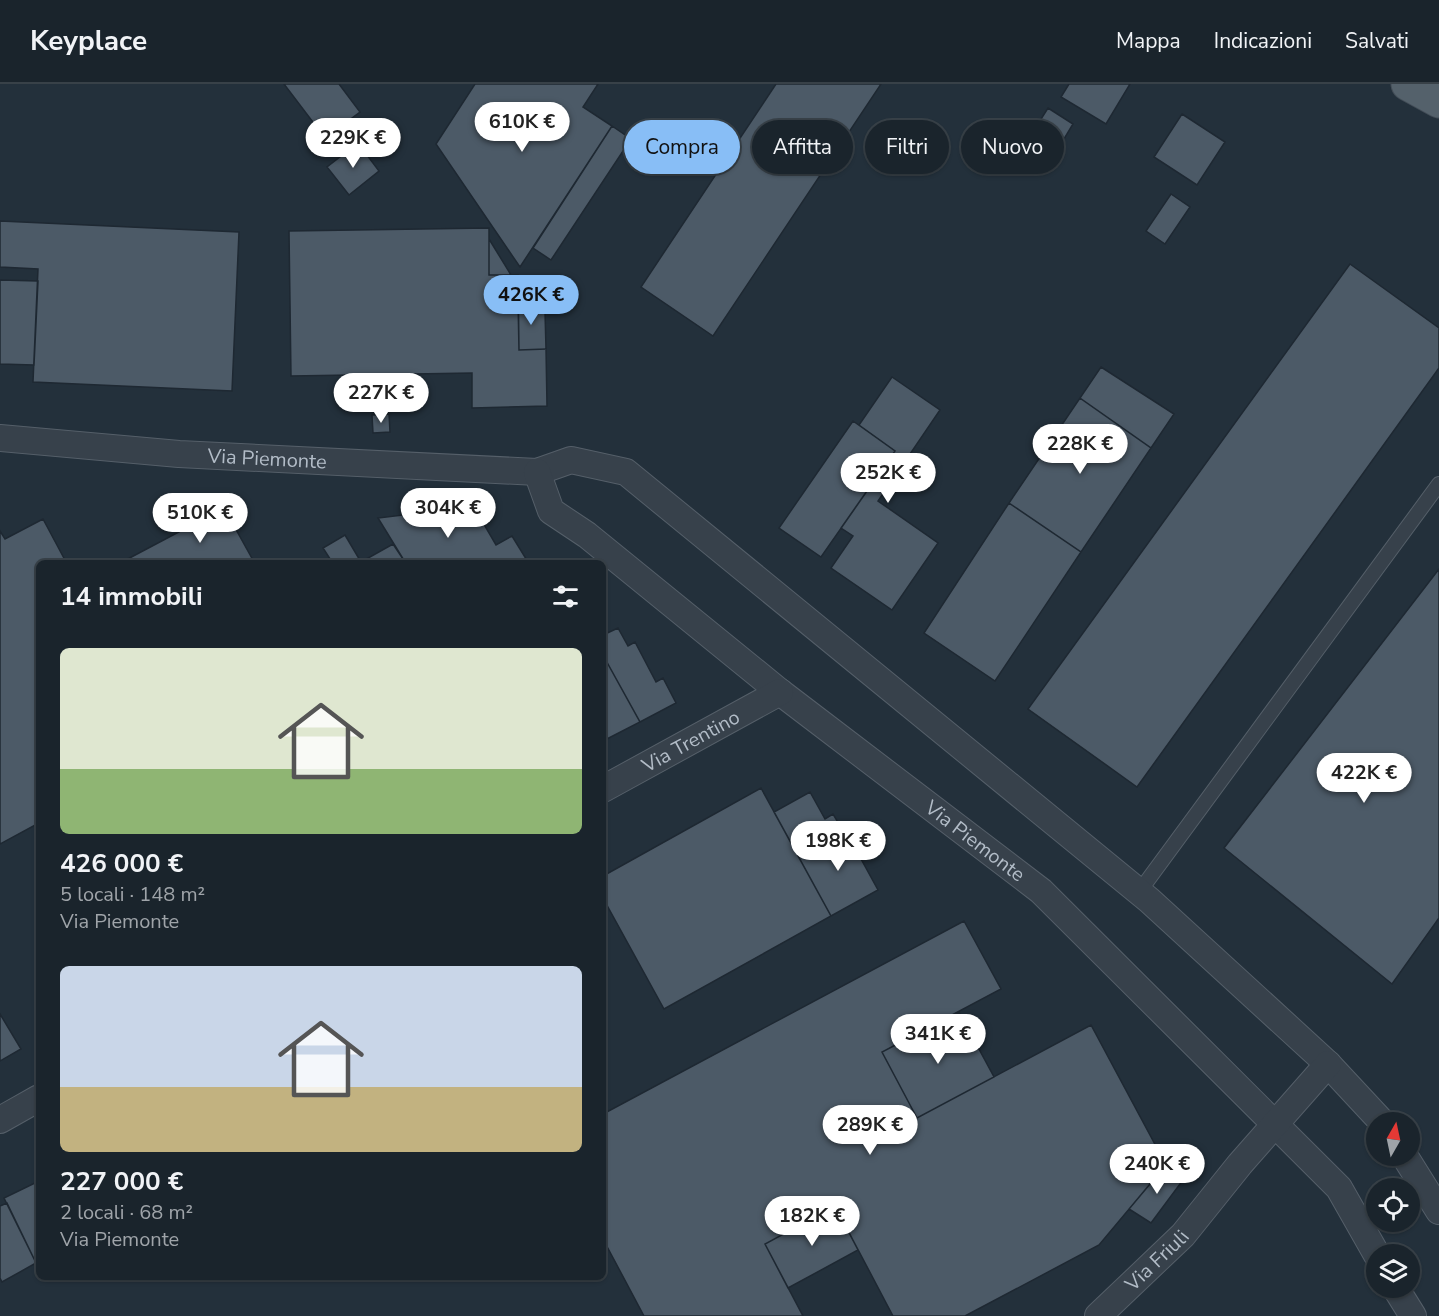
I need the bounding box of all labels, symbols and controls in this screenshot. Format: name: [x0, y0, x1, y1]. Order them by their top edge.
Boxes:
text: Keyplace: [30, 22, 147, 60]
text: Mappa: [1116, 27, 1181, 55]
text: Indicazioni: [1214, 27, 1312, 55]
text: Salvati: [1345, 27, 1409, 55]
pin: 610K €: [473, 102, 571, 153]
text: 610K €: [489, 108, 555, 135]
pin: 229K €: [304, 118, 402, 169]
chip: Compra: [624, 120, 740, 174]
chip: Affitta: [752, 120, 853, 174]
chip: Filtri: [865, 120, 949, 174]
chip: Nuovo: [961, 120, 1064, 174]
text: 229K €: [320, 124, 386, 151]
pin: 426K €: [482, 275, 580, 326]
text: 426K €: [498, 281, 564, 308]
pin: 227K €: [332, 373, 430, 424]
text: 227K €: [348, 379, 414, 406]
pin: 228K €: [1031, 424, 1129, 475]
text: 228K €: [1047, 430, 1113, 457]
street label: Via Piemonte: [206, 442, 327, 475]
pin: 252K €: [839, 453, 937, 504]
text: 252K €: [855, 459, 921, 486]
pin: 304K €: [399, 488, 497, 539]
pin: 510K €: [151, 493, 249, 544]
text: 304K €: [415, 494, 481, 521]
text: 510K €: [167, 499, 233, 526]
text: 14 immobili: [60, 579, 203, 614]
icon: filters: [549, 580, 582, 613]
icon: home: [267, 687, 375, 795]
street label: Via Trentino: [636, 704, 745, 780]
pin: 422K €: [1315, 753, 1413, 804]
text: 422K €: [1331, 759, 1397, 786]
street label: Via Piemonte: [919, 794, 1031, 888]
pin: 198K €: [789, 821, 887, 872]
text: 198K €: [805, 827, 871, 854]
text: 426 000 €: [60, 846, 183, 881]
text: 5 locali · 148 m²: [60, 881, 205, 908]
text: Via Piemonte: [60, 908, 179, 935]
icon: home: [267, 1005, 375, 1113]
pin: 341K €: [889, 1014, 987, 1065]
text: 341K €: [905, 1020, 971, 1047]
pin: 289K €: [821, 1105, 919, 1156]
text: 289K €: [837, 1111, 903, 1138]
north arrow: [1366, 1112, 1420, 1166]
map controls: [1366, 1112, 1420, 1298]
pin: 240K €: [1108, 1144, 1206, 1195]
text: 240K €: [1124, 1150, 1190, 1177]
text: 227 000 €: [60, 1164, 183, 1199]
button: locate: [1366, 1178, 1420, 1232]
pin: 182K €: [763, 1196, 861, 1247]
text: 2 locali · 68 m²: [60, 1199, 193, 1226]
text: 182K €: [779, 1202, 845, 1229]
street label: Via Friuli: [1119, 1225, 1196, 1298]
text: Via Piemonte: [60, 1226, 179, 1253]
button: layers: [1366, 1244, 1420, 1298]

